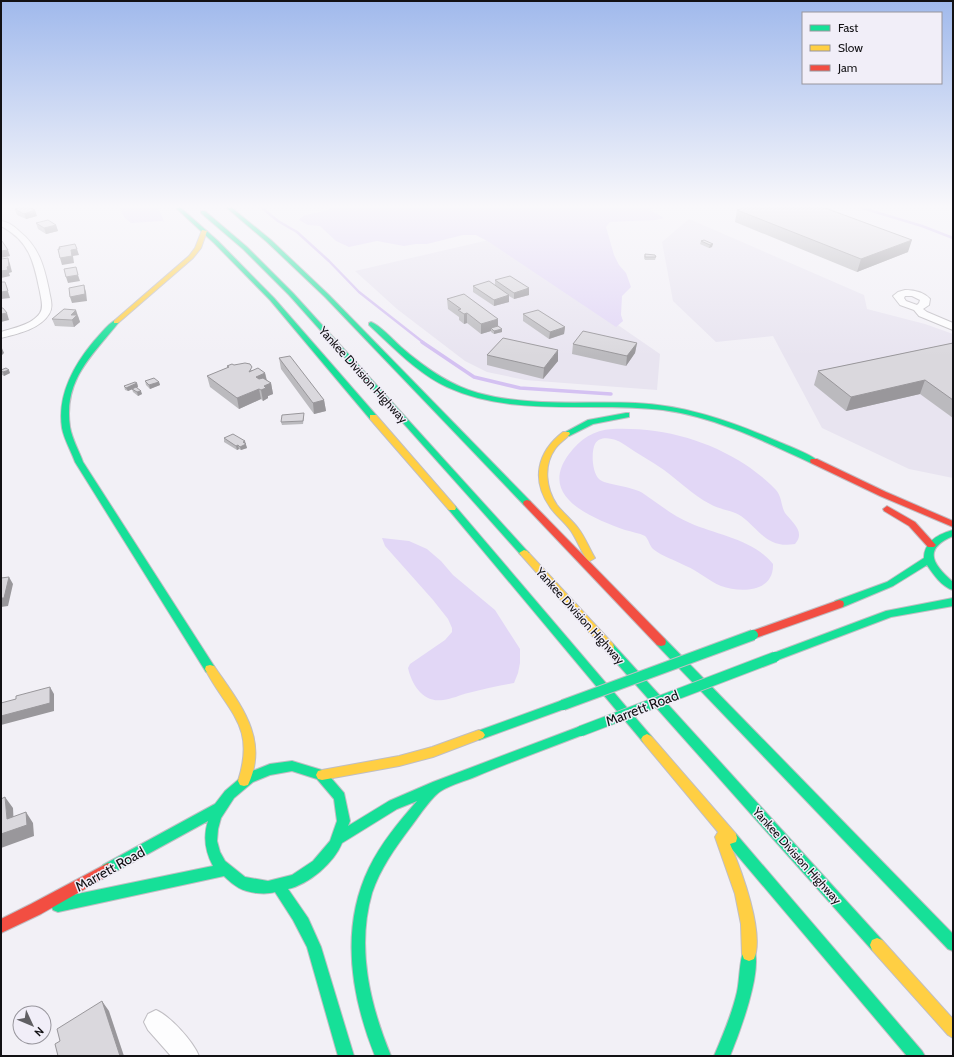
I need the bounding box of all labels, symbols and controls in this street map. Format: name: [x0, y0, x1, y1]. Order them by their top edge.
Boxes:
legend: [802, 12, 942, 84]
text: Fast: [838, 20, 858, 35]
text: Slow: [838, 40, 863, 55]
text: Jam: [837, 60, 857, 75]
street label: Yankee Division Highway: [315, 322, 411, 426]
street label: Yankee Division Highway: [532, 563, 628, 667]
street label: Marrett Road: [603, 686, 681, 730]
street label: Yankee Division Highway: [749, 803, 845, 907]
street label: Marrett Road: [72, 843, 148, 895]
north arrow: [12, 1005, 52, 1045]
text: N: [31, 1024, 47, 1040]

